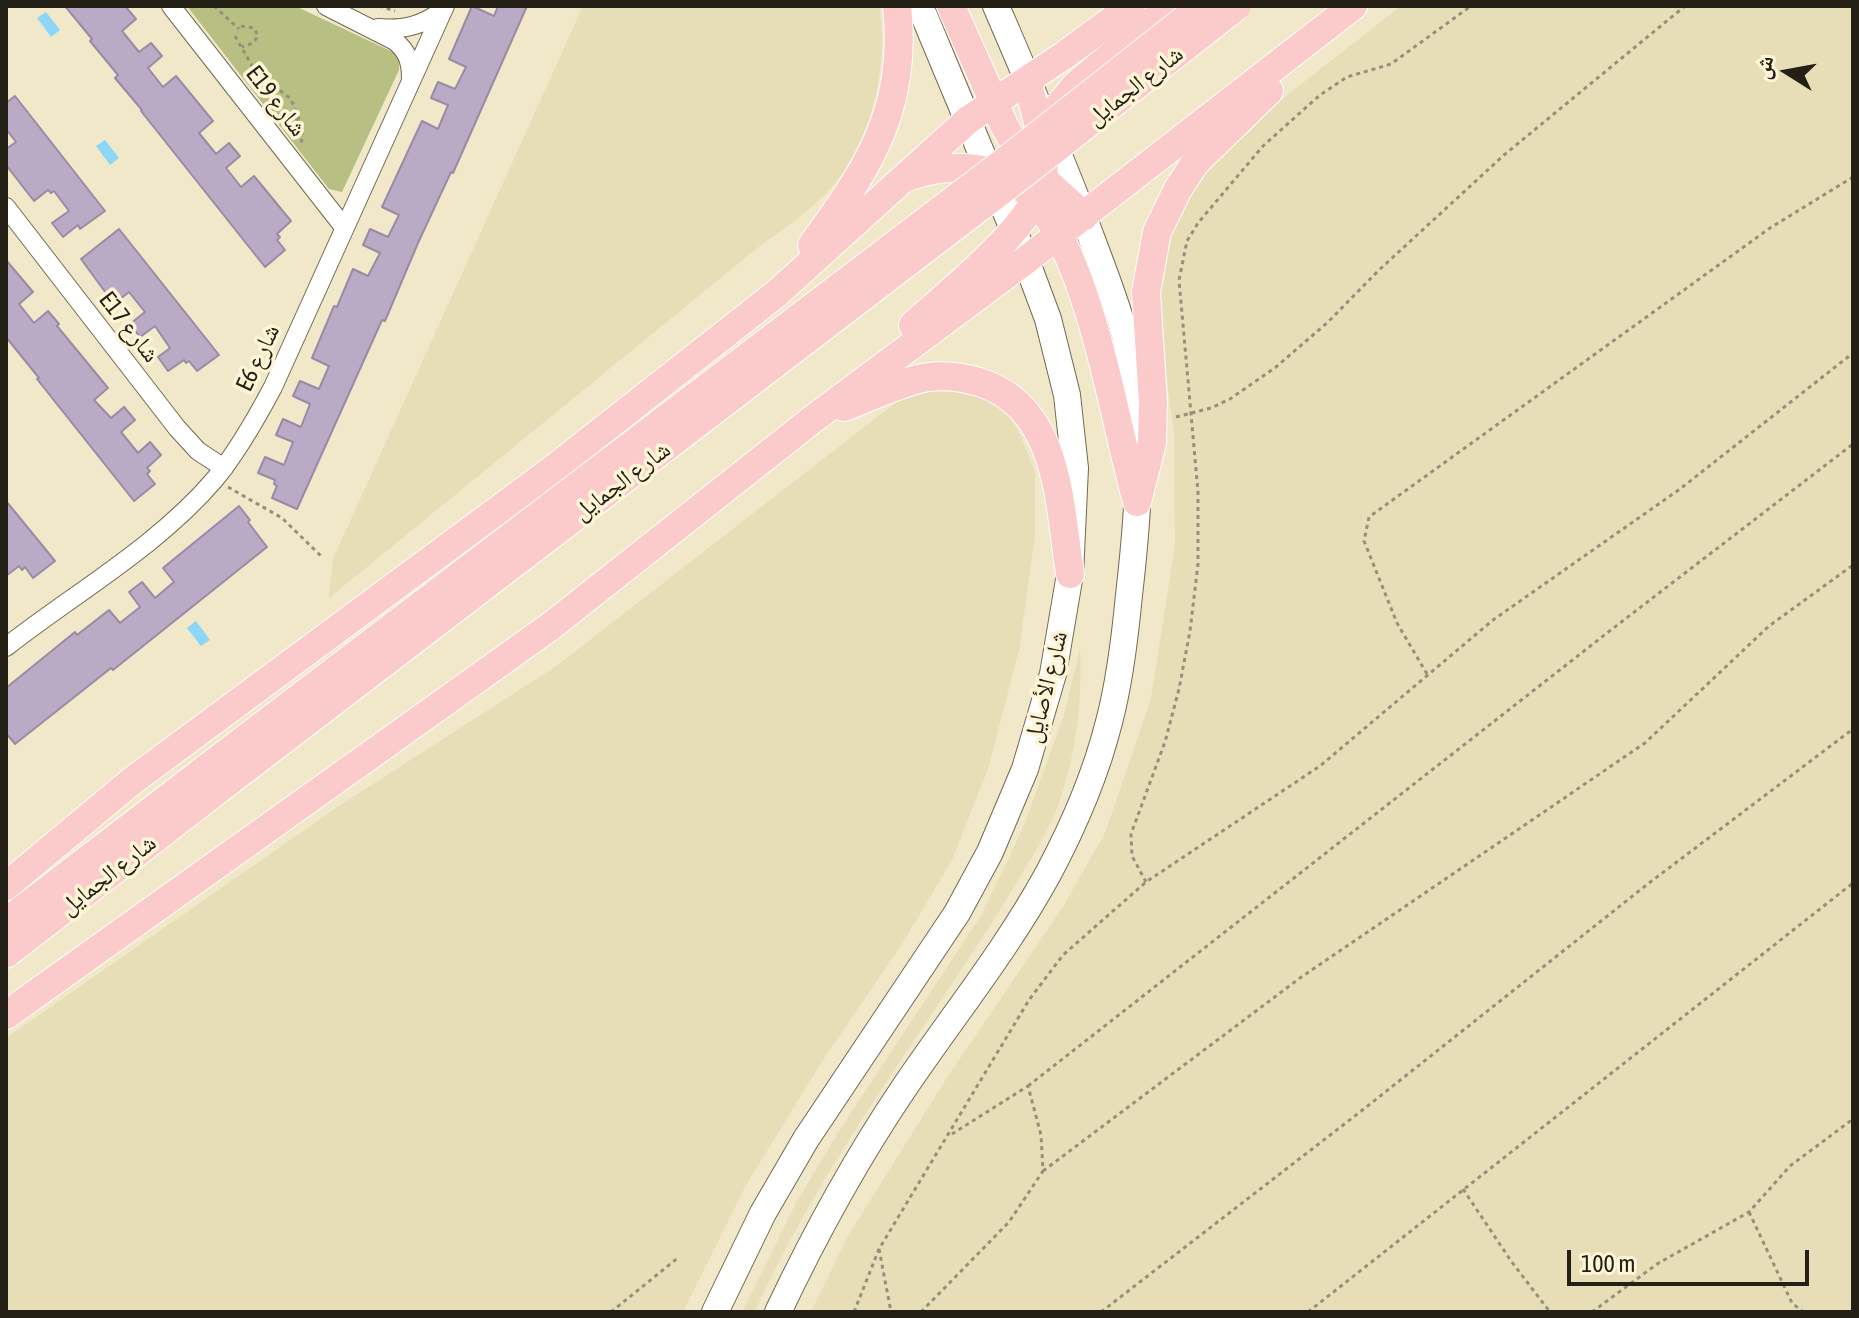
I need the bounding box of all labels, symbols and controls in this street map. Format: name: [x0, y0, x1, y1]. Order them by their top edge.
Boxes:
north arrow: [1747, 32, 1827, 112]
street label: شارع الجمايل: [1081, 40, 1189, 132]
text: ش: [1748, 53, 1778, 81]
street label: E19 شارع: [240, 60, 312, 142]
street label: E17 شارع: [93, 286, 165, 368]
street label: E6 شارع: [230, 320, 286, 396]
street label: شارع الجمايل: [568, 435, 676, 527]
street label: شارع الأصايل: [1018, 628, 1074, 746]
street label: شارع الجمايل: [54, 829, 162, 921]
scale bar: [1571, 1234, 1813, 1284]
text: 100 m: [1581, 1250, 1635, 1277]

